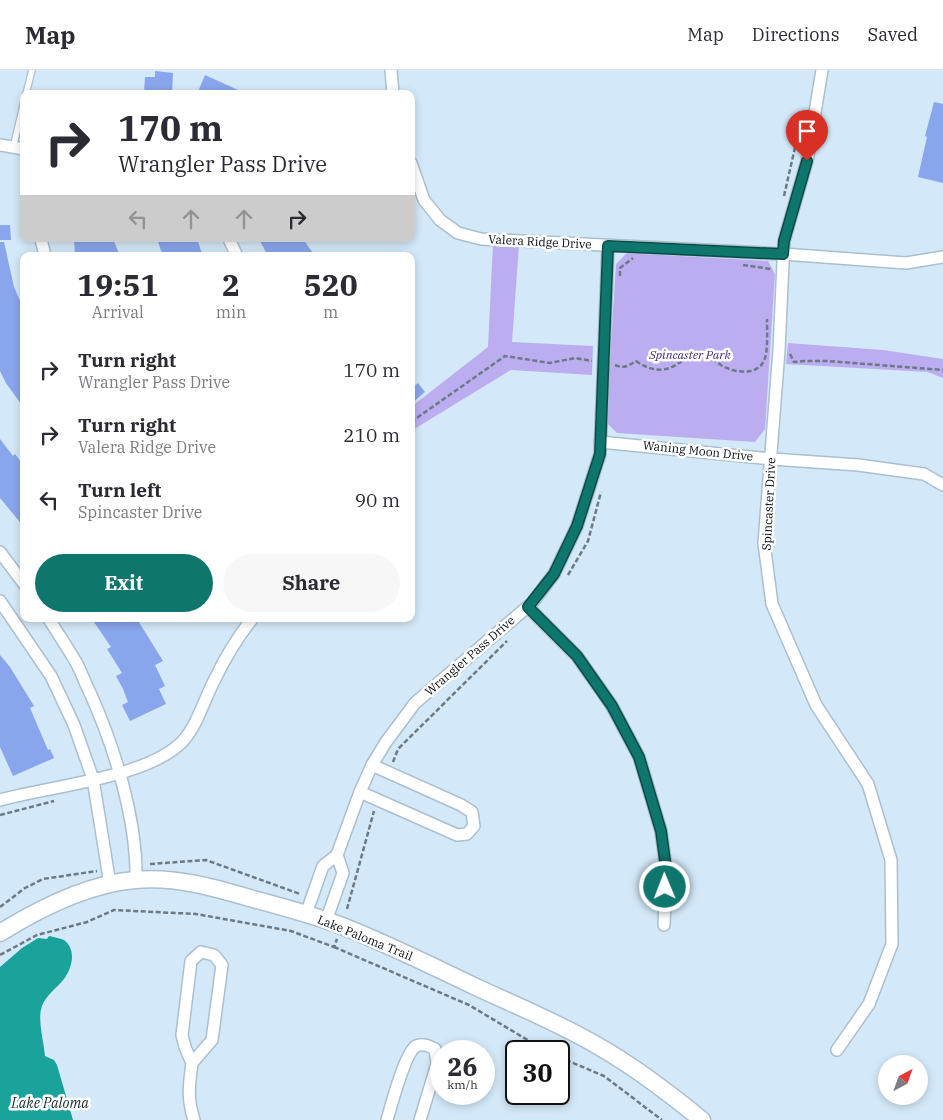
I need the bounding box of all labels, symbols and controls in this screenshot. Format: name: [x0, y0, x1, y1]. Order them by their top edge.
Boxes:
text: Map: [25, 19, 75, 51]
text: Map: [687, 23, 724, 46]
text: Directions: [752, 23, 840, 46]
text: Saved: [868, 23, 918, 46]
text: 170 m: [118, 105, 223, 151]
icon: right: [35, 110, 100, 175]
pin: [786, 110, 828, 161]
icon: arrive: [793, 117, 821, 145]
text: Wrangler Pass Drive: [118, 149, 327, 178]
icon: left: [124, 205, 152, 233]
icon: ahead: [177, 205, 205, 233]
icon: ahead: [230, 205, 258, 233]
icon: right: [283, 205, 311, 233]
street label: Valera Ridge Drive: [488, 231, 592, 252]
text: 19:51: [77, 265, 158, 304]
text: 2: [222, 265, 240, 304]
text: 520: [304, 265, 358, 304]
text: Arrival: [92, 302, 144, 322]
text: min: [216, 302, 246, 322]
text: m: [323, 302, 338, 322]
park label: Spincaster Park: [648, 347, 731, 362]
text: Turn right: [78, 348, 176, 372]
icon: right: [35, 356, 63, 384]
text: 170 m: [343, 358, 400, 382]
text: Wrangler Pass Drive: [78, 372, 230, 392]
text: Turn right: [78, 413, 176, 437]
icon: right: [35, 421, 63, 449]
text: 210 m: [343, 423, 400, 447]
text: Valera Ridge Drive: [78, 437, 216, 457]
street label: Waning Moon Drive: [642, 437, 754, 464]
street label: Spincaster Drive: [759, 457, 778, 551]
text: Turn left: [78, 478, 161, 502]
icon: left: [35, 486, 63, 514]
text: 90 m: [355, 488, 400, 512]
text: Spincaster Drive: [78, 502, 202, 522]
button: Exit: [35, 554, 213, 612]
button: Share: [223, 554, 400, 612]
street label: Wrangler Pass Drive: [422, 613, 518, 699]
position arrow: [638, 860, 690, 912]
street label: Lake Paloma Trail: [315, 912, 415, 964]
speed limit sign: 30: [505, 1040, 570, 1105]
text: 26: [447, 1050, 478, 1083]
north arrow: [878, 1055, 928, 1105]
map controls: [878, 1055, 928, 1105]
text: km/h: [447, 1077, 478, 1092]
water label: Lake Paloma: [10, 1094, 89, 1112]

